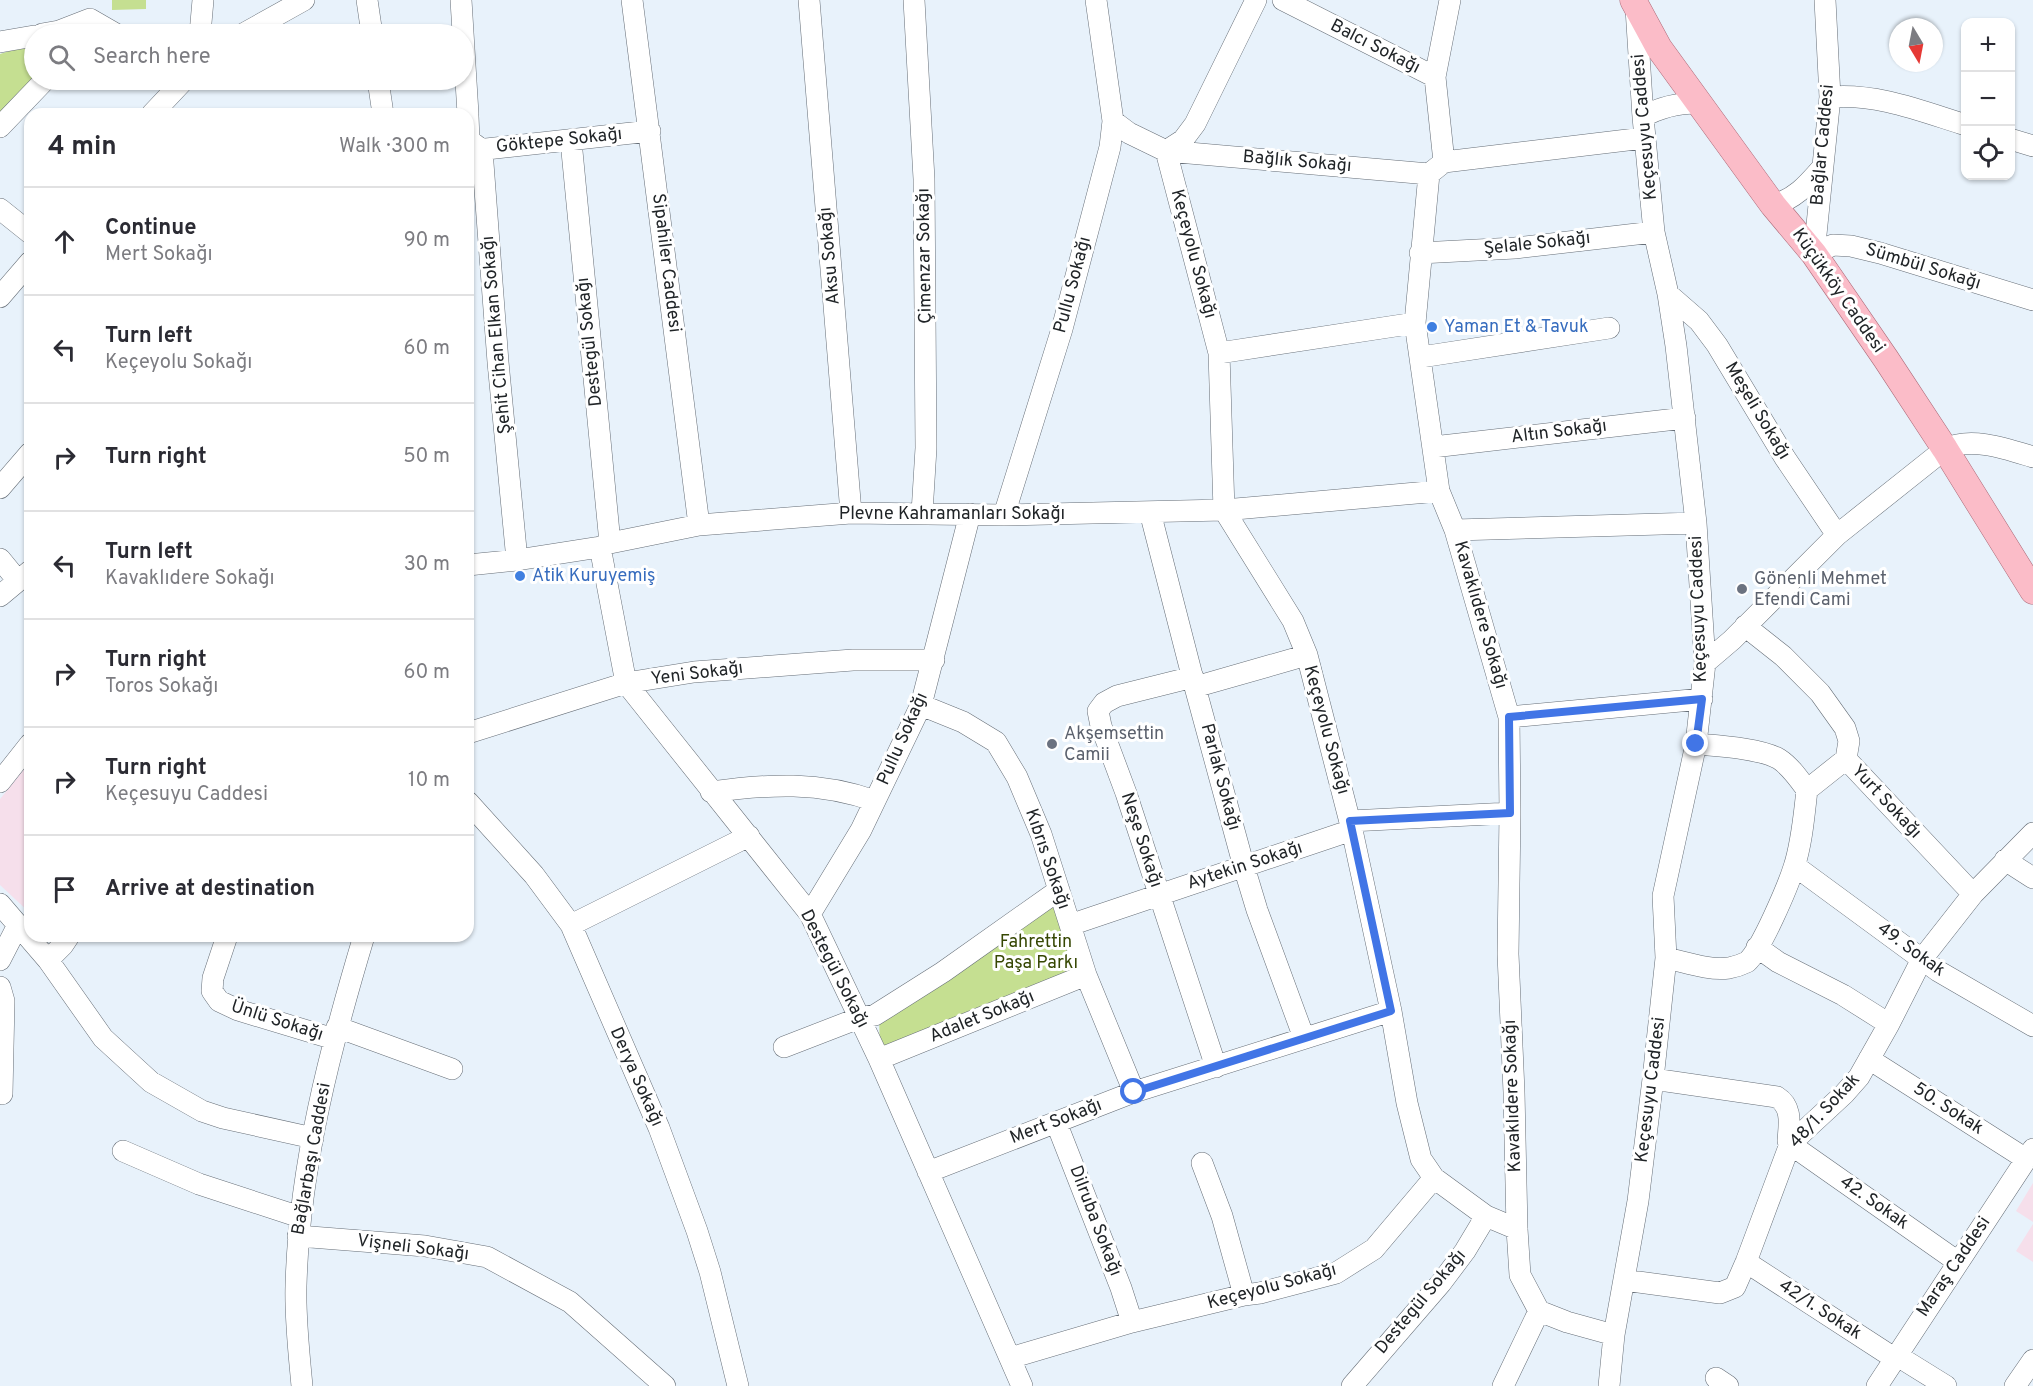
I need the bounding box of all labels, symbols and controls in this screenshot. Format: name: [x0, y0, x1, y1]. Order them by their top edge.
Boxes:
street label: Balcı Sokağı: [1326, 14, 1424, 80]
north arrow: [1889, 18, 1943, 72]
map controls: [1961, 18, 2015, 180]
button: +: [1961, 18, 2015, 72]
search box: [24, 24, 474, 90]
icon: search: [45, 41, 78, 74]
text: Search here: [93, 44, 211, 71]
street label: Keçesuyu Caddesi: [1627, 53, 1663, 201]
button: −: [1961, 72, 2015, 126]
street label: Bağlar Caddesi: [1806, 83, 1840, 207]
street label: Göktepe Sokağı: [495, 123, 623, 159]
button: locate: [1961, 126, 2015, 180]
text: 4 min: [48, 131, 117, 164]
text: Walk · 300 m: [339, 134, 450, 160]
street label: Bağlık Sokağı: [1242, 146, 1352, 178]
street label: Keçeyolu Sokağı: [1165, 187, 1221, 321]
street label: Çimenzar Sokağı: [912, 188, 938, 324]
street label: Sipahiler Caddesi: [646, 192, 686, 334]
street label: Aksu Sokağı: [814, 206, 846, 306]
text: Continue: [105, 215, 196, 242]
street label: Küçükköy Caddesi: [1786, 224, 1890, 358]
icon: ahead: [48, 225, 81, 258]
street label: Şelale Sokağı: [1483, 227, 1591, 261]
text: 90 m: [404, 228, 450, 254]
street label: Pullu Sokağı: [1049, 234, 1097, 336]
street label: Şehit Cihan Elkan Sokağı: [477, 235, 517, 435]
street label: Sümbül Sokağı: [1862, 239, 1984, 295]
text: Mert Sokağı: [105, 242, 213, 268]
street label: Destegül Sokağı: [572, 276, 608, 408]
place label: Yaman Et & Tavuk: [1444, 316, 1588, 339]
marker: Yaman Et & Tavuk: [1425, 320, 1439, 334]
text: Turn left: [105, 323, 193, 350]
icon: left: [48, 333, 81, 366]
text: 60 m: [404, 336, 450, 362]
text: Keçeyolu Sokağı: [105, 350, 252, 376]
street label: Meşeli Sokağı: [1719, 358, 1795, 464]
street label: Altın Sokağı: [1510, 415, 1608, 449]
icon: right: [48, 441, 81, 474]
text: Turn right: [105, 444, 207, 471]
text: 50 m: [403, 444, 450, 470]
street label: Plevne Kahramanları Sokağı: [839, 503, 1065, 526]
street label: Keçesuyu Caddesi: [1685, 535, 1713, 683]
street label: Kavaklıdere Sokağı: [1448, 538, 1512, 692]
text: Turn left: [105, 539, 193, 566]
icon: left: [48, 549, 81, 582]
text: 30 m: [404, 552, 450, 578]
place label: Atik Kuruyemiş: [532, 565, 656, 588]
text: Kavaklıdere Sokağı: [105, 566, 275, 592]
place label: Gönenli Mehmet Efendi Cami: [1754, 568, 1887, 612]
marker: Atik Kuruyemiş: [513, 569, 527, 583]
marker: Gönenli Mehmet Efendi Cami: [1735, 582, 1749, 596]
text: Turn right: [105, 647, 207, 674]
icon: right: [48, 657, 81, 690]
street label: Yeni Sokağı: [650, 657, 744, 691]
text: 60 m: [404, 660, 450, 686]
street label: Keçeyolu Sokağı: [1298, 663, 1354, 797]
text: Toros Sokağı: [105, 674, 218, 700]
street label: Pullu Sokağı: [872, 689, 934, 789]
street label: Parlak Sokağı: [1195, 721, 1245, 833]
place label: Akşemsettin Camii: [1064, 723, 1164, 767]
route end: [1682, 730, 1708, 756]
marker: Akşemsettin Camii: [1045, 737, 1059, 751]
text: Turn right: [105, 755, 207, 782]
street label: Yurt Sokağı: [1846, 760, 1926, 844]
icon: right: [48, 765, 81, 798]
text: 10 m: [408, 768, 450, 794]
text: Keçesuyu Caddesi: [105, 782, 268, 808]
street label: Neşe Sokağı: [1115, 790, 1167, 890]
street label: Kıbrıs Sokağı: [1019, 806, 1075, 912]
street label: Aytekin Sokağı: [1184, 837, 1306, 895]
icon: arrive: [48, 873, 81, 906]
text: Arrive at destination: [105, 876, 315, 903]
street label: Destegül Sokağı: [794, 906, 874, 1032]
street label: 49. Sokak: [1872, 918, 1950, 982]
park label: Fahrettin Paşa Parkı: [994, 931, 1078, 975]
street label: Adalet Sokağı: [926, 986, 1038, 1048]
street label: Ünlü Sokağı: [228, 993, 327, 1047]
street label: Keçesuyu Caddesi: [1631, 1016, 1671, 1164]
street label: Kavaklıdere Sokağı: [1499, 1019, 1527, 1173]
street label: Derya Sokağı: [604, 1024, 668, 1130]
street label: 48/1. Sokak: [1785, 1069, 1865, 1153]
route start: [1120, 1078, 1146, 1104]
street label: 50. Sokak: [1908, 1078, 1988, 1140]
street label: Bağlarbaşı Caddesi: [287, 1081, 337, 1237]
street label: Mert Sokağı: [1007, 1094, 1105, 1150]
street label: Dilruba Sokağı: [1063, 1162, 1127, 1280]
street label: 42. Sokak: [1835, 1171, 1913, 1235]
street label: Maraş Caddesi: [1912, 1212, 1996, 1322]
street label: Vişneli Sokağı: [356, 1230, 470, 1266]
street label: Destegül Sokağı: [1370, 1245, 1472, 1359]
street label: Keçeyolu Sokağı: [1205, 1259, 1339, 1315]
street label: 42/1. Sokak: [1774, 1275, 1866, 1345]

